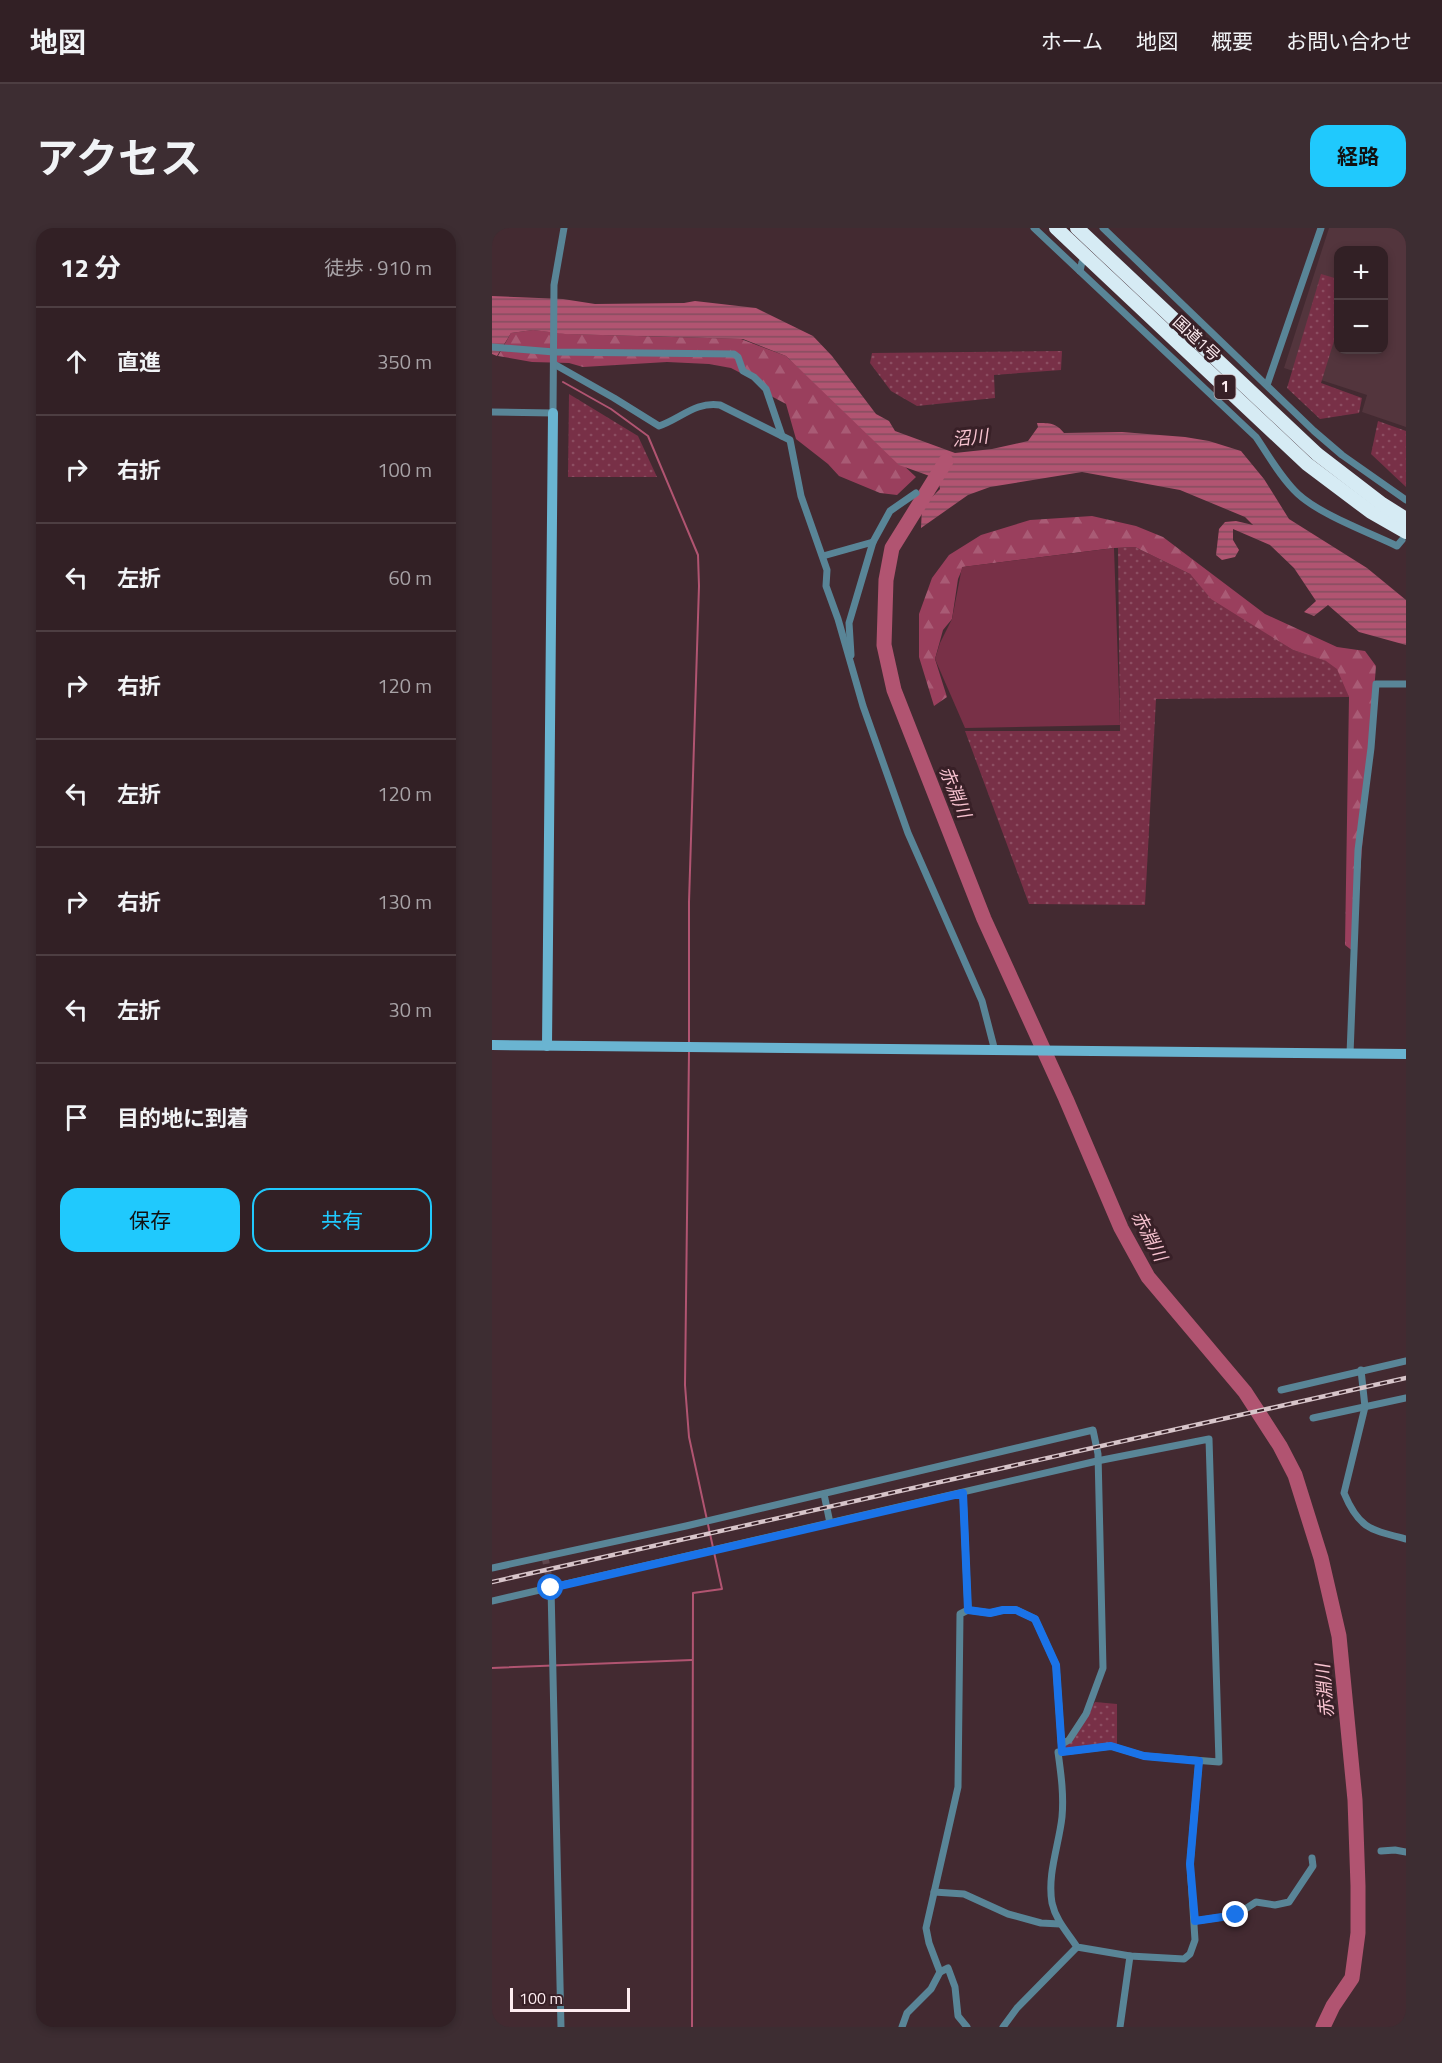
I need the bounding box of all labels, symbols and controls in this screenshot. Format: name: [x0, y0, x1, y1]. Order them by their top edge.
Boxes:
text: 地図: [30, 20, 86, 63]
text: ホーム: [1041, 25, 1103, 57]
text: 地図: [1136, 25, 1178, 57]
text: 概要: [1211, 25, 1253, 57]
text: お問い合わせ: [1286, 25, 1412, 57]
text: アクセス: [36, 125, 202, 189]
button: 経路: [1310, 125, 1406, 187]
map controls: [1334, 246, 1388, 354]
button: +: [1334, 246, 1388, 300]
text: 12 分: [60, 248, 121, 287]
text: 徒歩 · 910 m: [324, 252, 432, 283]
button: −: [1334, 300, 1388, 354]
street label: 国道1号: [1168, 310, 1226, 366]
icon: ahead: [60, 345, 93, 378]
text: 直進: [117, 345, 161, 379]
text: 350 m: [377, 346, 432, 377]
road number: 1: [1214, 375, 1236, 399]
water label: 沼川: [951, 422, 991, 453]
icon: right: [60, 453, 93, 486]
text: 右折: [117, 453, 161, 487]
text: 100 m: [377, 454, 432, 485]
icon: left: [60, 561, 93, 594]
text: 左折: [117, 561, 161, 595]
text: 60 m: [388, 562, 432, 593]
icon: right: [60, 669, 93, 702]
text: 右折: [117, 669, 161, 703]
text: 120 m: [377, 670, 432, 701]
water label: 赤淵川: [933, 762, 979, 824]
icon: left: [60, 777, 93, 810]
text: 左折: [117, 777, 161, 811]
text: 120 m: [377, 778, 432, 809]
icon: right: [60, 885, 93, 918]
text: 右折: [117, 885, 161, 919]
text: 130 m: [377, 886, 432, 917]
icon: left: [60, 993, 93, 1026]
text: 左折: [117, 993, 161, 1027]
text: 30 m: [388, 994, 432, 1025]
icon: arrive: [60, 1101, 93, 1134]
text: 目的地に到着: [117, 1101, 249, 1135]
button: 保存: [60, 1188, 240, 1252]
button: 共有: [252, 1188, 432, 1252]
water label: 赤淵川: [1125, 1206, 1175, 1268]
route start: [537, 1574, 563, 1600]
water label: 赤淵川: [1309, 1661, 1340, 1719]
route end: [1222, 1901, 1248, 1927]
scale bar: [510, 1985, 630, 2012]
text: 100 m: [519, 1986, 563, 2010]

